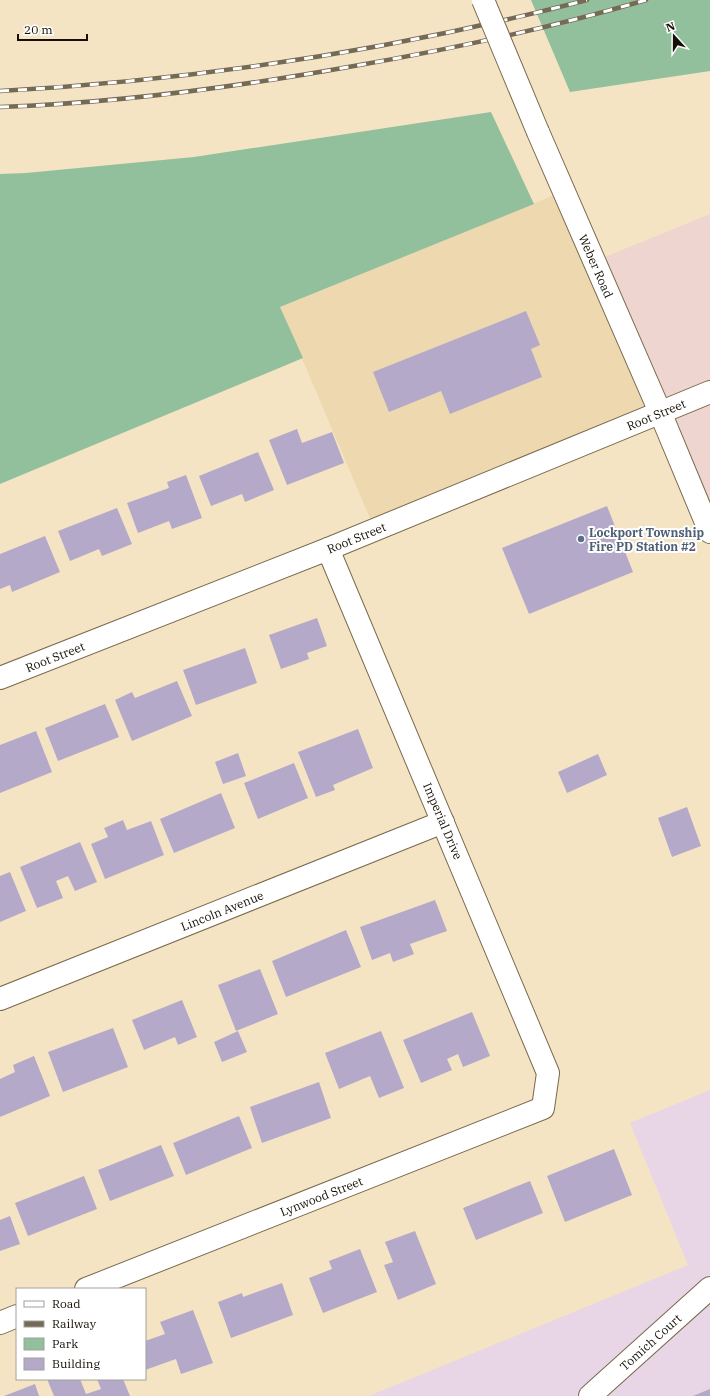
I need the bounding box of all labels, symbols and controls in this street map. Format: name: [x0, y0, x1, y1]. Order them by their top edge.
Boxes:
scale bar: [18, 16, 87, 42]
north arrow: [654, 16, 694, 56]
text: N: [664, 18, 677, 35]
text: 20 m: [24, 22, 53, 37]
street label: Weber Road: [576, 232, 617, 300]
street label: Root Street: [624, 395, 688, 433]
street label: Root Street: [325, 519, 388, 556]
place label: Lockport Township Fire PD Station #2: [589, 525, 704, 554]
marker: Lockport Township Fire PD Station #2: [576, 534, 586, 544]
street label: Root Street: [23, 638, 87, 675]
street label: Imperial Drive: [420, 780, 466, 862]
street label: Lincoln Avenue: [178, 887, 265, 934]
street label: Lynwood Street: [278, 1173, 365, 1219]
legend: [16, 1288, 146, 1380]
text: Road: [52, 1296, 81, 1311]
street label: Tomich Court: [616, 1310, 684, 1373]
text: Railway: [52, 1316, 97, 1331]
text: Park: [52, 1336, 78, 1351]
text: Building: [52, 1356, 100, 1371]

